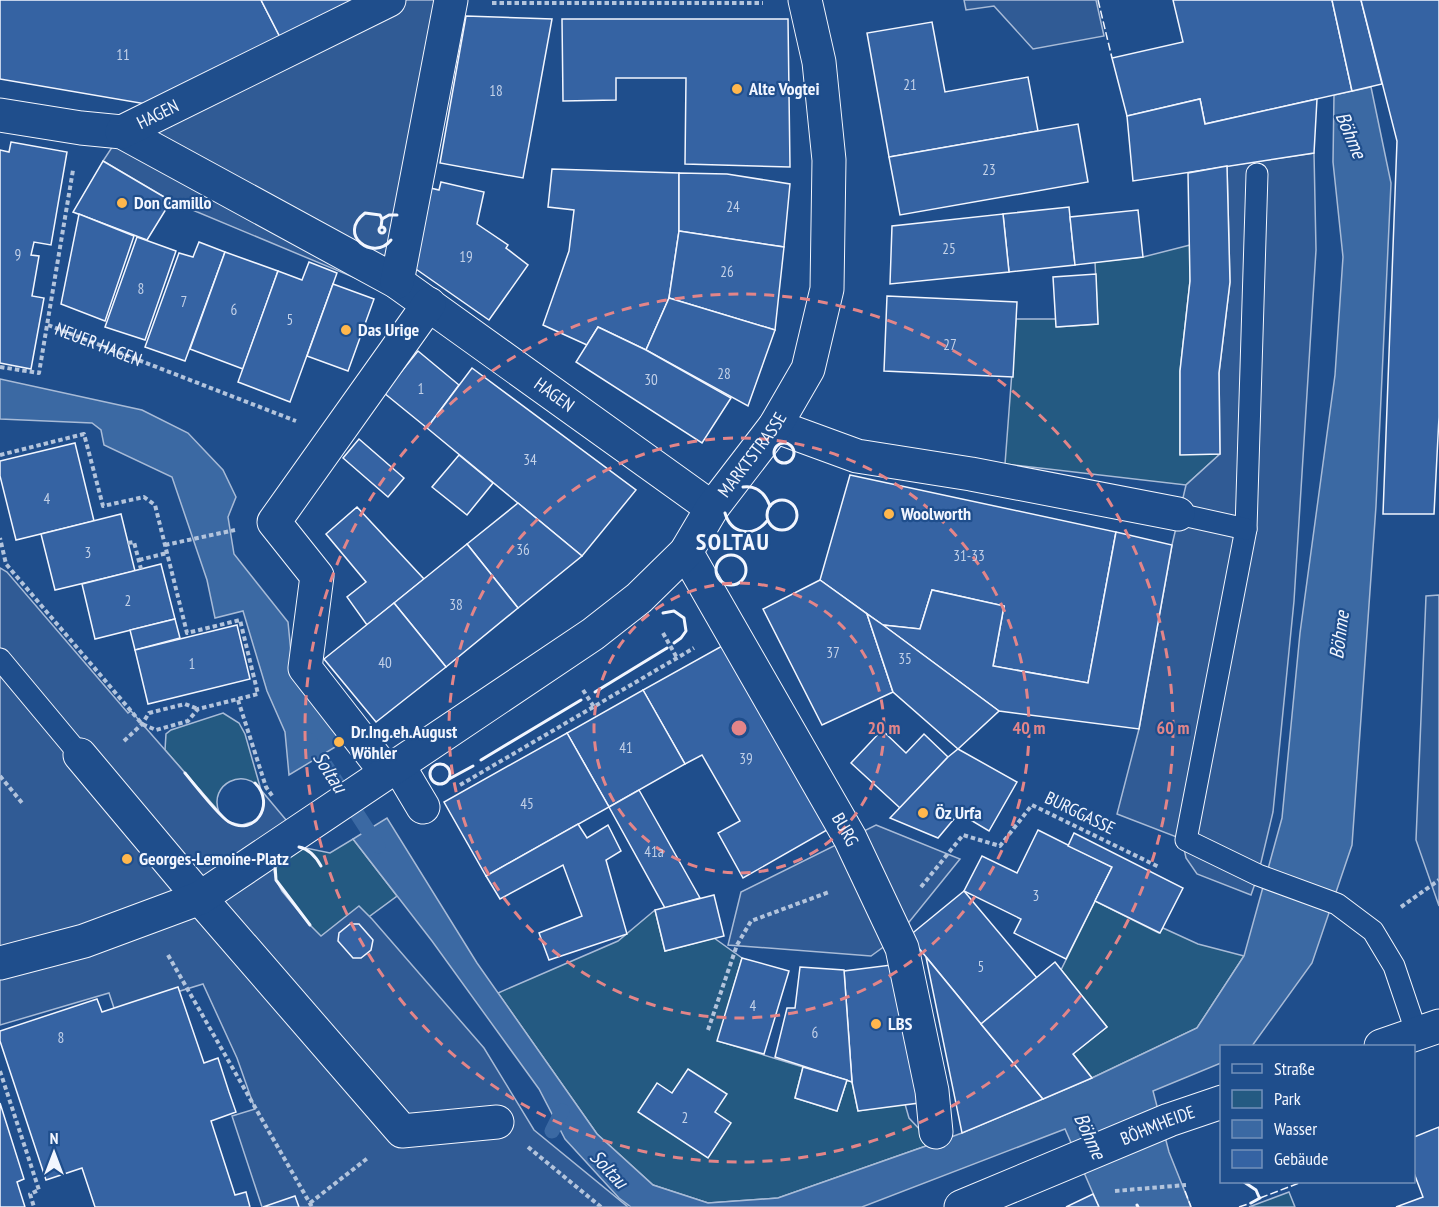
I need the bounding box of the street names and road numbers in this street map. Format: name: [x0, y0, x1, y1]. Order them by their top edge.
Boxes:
street label: HAGEN: [133, 94, 182, 134]
street label: NEUER HAGEN: [52, 317, 145, 371]
street label: HAGEN: [530, 372, 579, 417]
street label: MARKTSTRASSE: [712, 408, 791, 502]
street label: BURGGASSE: [1041, 786, 1119, 839]
street label: BURG: [827, 809, 864, 850]
street label: BÖHMHEIDE: [1117, 1100, 1198, 1150]

